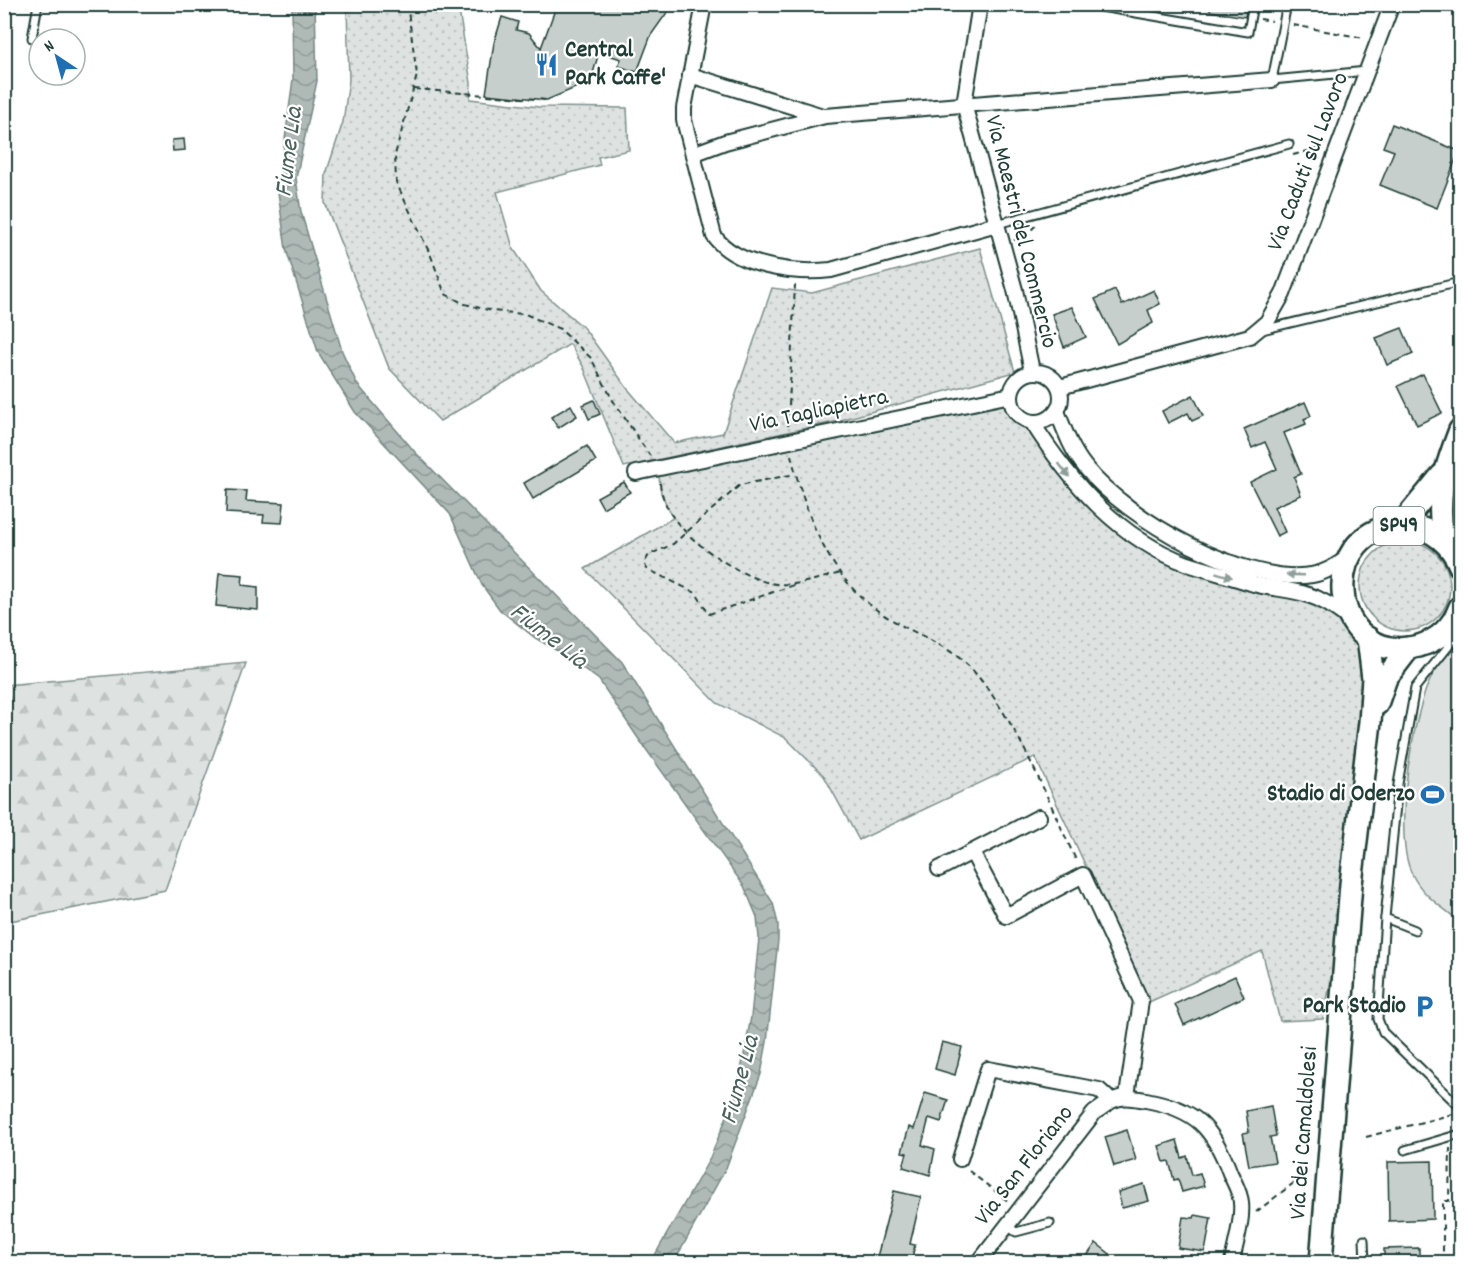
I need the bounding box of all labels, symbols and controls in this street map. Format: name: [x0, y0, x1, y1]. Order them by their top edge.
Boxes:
north arrow: [27, 27, 87, 87]
place label: Central Park Caffe': [565, 34, 666, 96]
text: N: [40, 35, 60, 59]
restaurant icon: Central Park Caffe': [534, 52, 560, 78]
street label: Via Caduti sul Lavoro: [1259, 68, 1359, 256]
water label: Fiume Lia: [266, 103, 314, 199]
street label: Via Maestri del Commercio: [975, 112, 1065, 352]
street label: Via Tagliapietra: [747, 381, 892, 443]
one-way arrow: [1058, 462, 1071, 478]
road number: SP49: [1374, 507, 1424, 545]
one-way arrow: [1285, 570, 1304, 579]
one-way arrow: [1216, 571, 1234, 580]
water label: Fiume Lia: [501, 595, 596, 681]
place label: Stadio di Oderzo: [1267, 778, 1415, 812]
sports icon: Stadio di Oderzo: [1420, 782, 1446, 808]
place label: Park Stadio: [1303, 990, 1406, 1024]
parking icon: Park Stadio: [1411, 994, 1437, 1020]
water label: Fiume Lia: [711, 1030, 771, 1128]
street label: Via dei Camaldolesi: [1282, 1045, 1328, 1221]
street label: Via San Floriano: [967, 1099, 1083, 1233]

